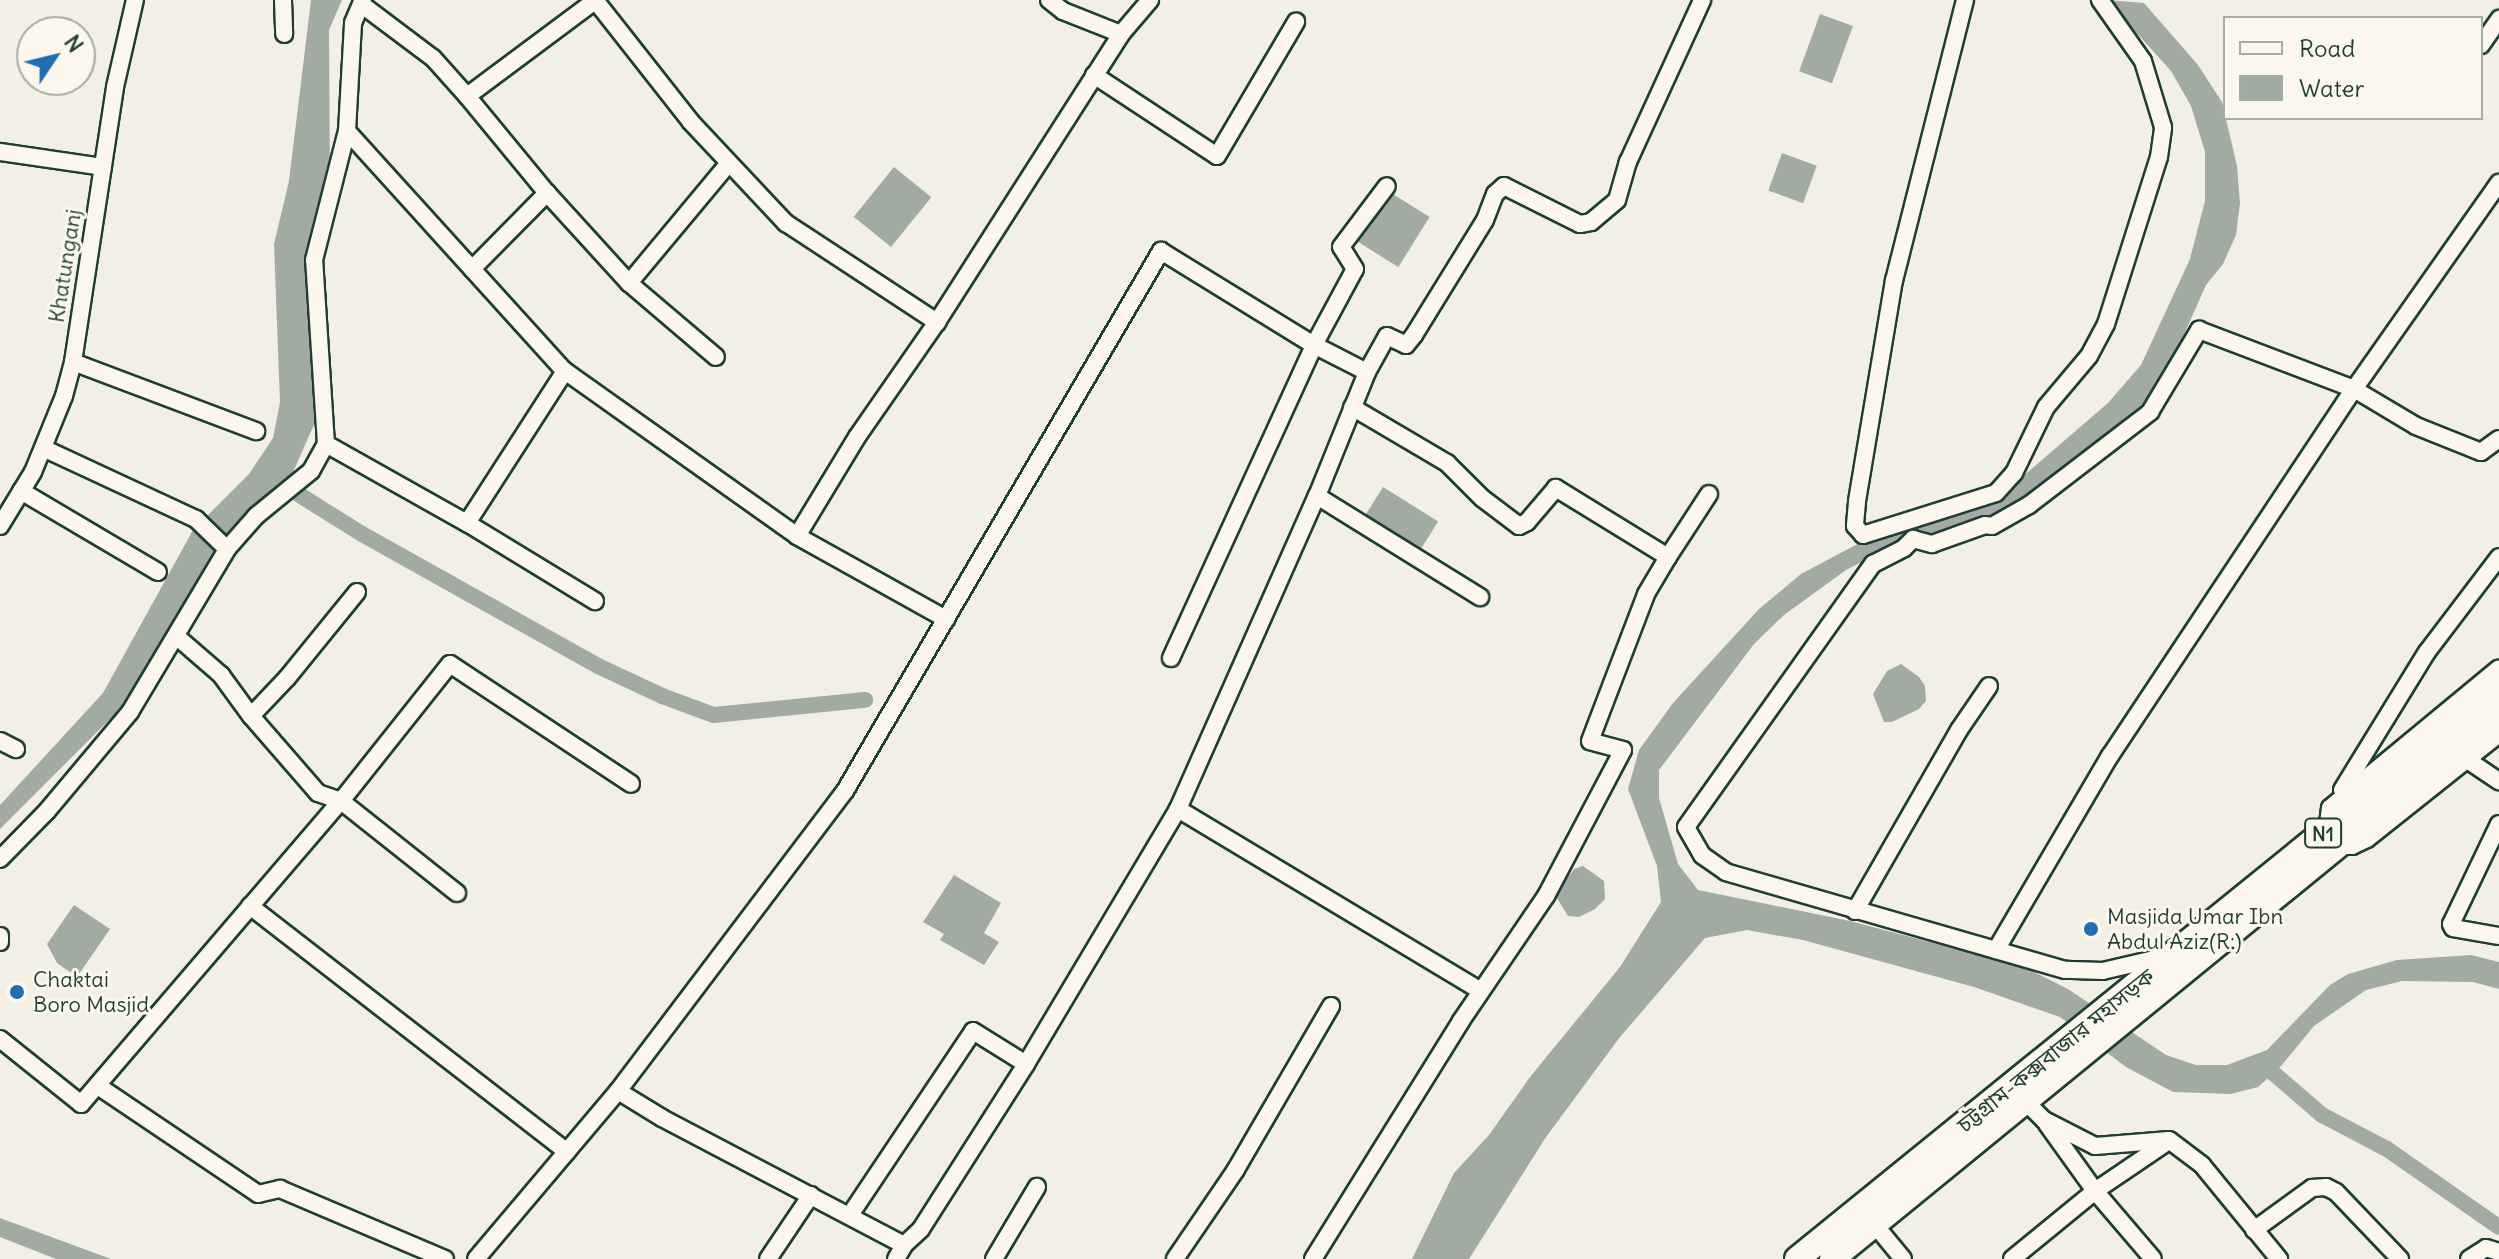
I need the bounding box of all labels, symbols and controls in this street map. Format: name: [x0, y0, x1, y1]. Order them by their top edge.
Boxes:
north arrow: [16, 16, 96, 96]
legend: [2223, 16, 2483, 120]
text: N: [58, 29, 90, 58]
text: Road: [2299, 33, 2355, 63]
text: Water: [2299, 73, 2364, 103]
street label: Khatunganj: [43, 207, 87, 325]
road number: N1: [2303, 817, 2343, 849]
place label: Masjida Umar Ibn Abdul Aziz(R:): [2107, 903, 2283, 954]
marker: Masjida Umar Ibn Abdul Aziz(R:): [2082, 920, 2100, 938]
street label: চট্টগ্রাম-কক্সবাজার মহাসড়ক: [1952, 963, 2160, 1139]
place label: Chaktai Boro Masjid: [33, 966, 149, 1018]
marker: Chaktai Boro Masjid: [8, 983, 26, 1001]

